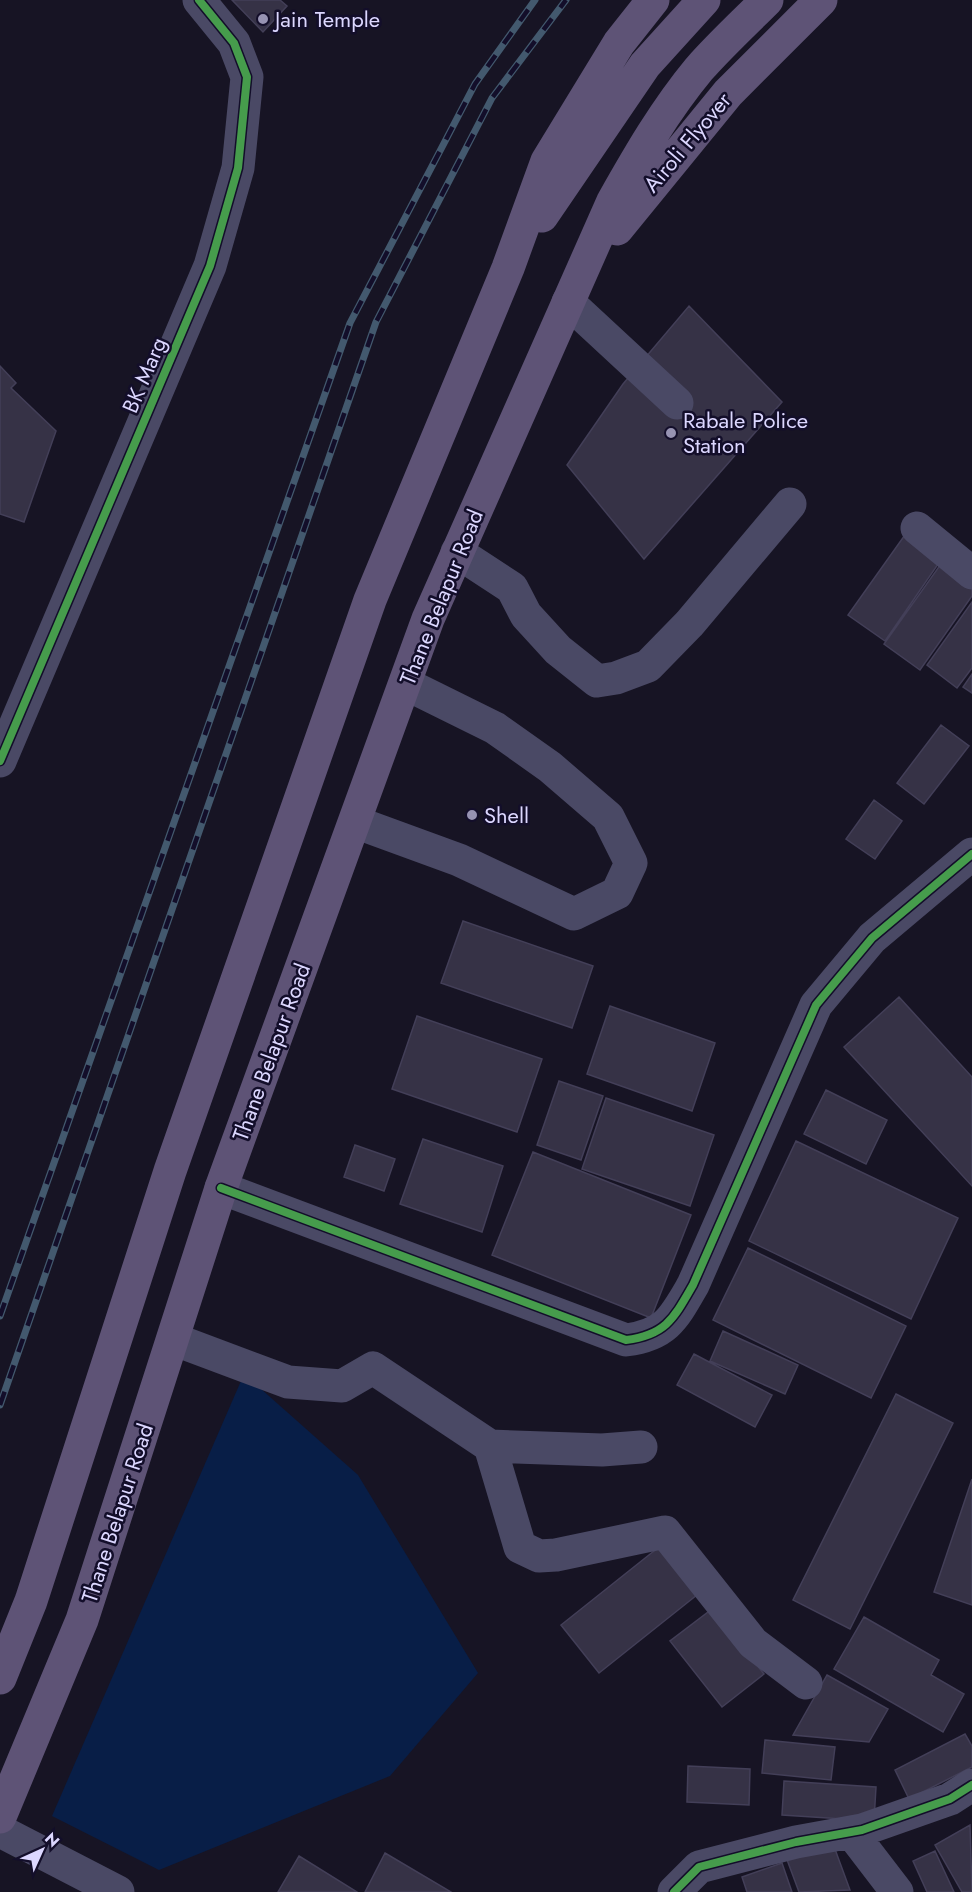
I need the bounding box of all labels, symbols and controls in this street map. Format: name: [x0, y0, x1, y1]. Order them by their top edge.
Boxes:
place label: Jain Temple: [272, 3, 380, 35]
marker: Jain Temple: [256, 12, 270, 26]
street label: Airoli Flyover: [635, 85, 739, 199]
street label: BK Marg: [114, 332, 174, 418]
place label: Rabale Police Station: [683, 404, 808, 461]
marker: Rabale Police Station: [664, 426, 678, 440]
street label: Thane Belapur Road: [391, 504, 491, 690]
place label: Shell: [484, 799, 529, 831]
marker: Shell: [465, 808, 479, 822]
street label: Thane Belapur Road: [224, 959, 318, 1145]
street label: Thane Belapur Road: [73, 1419, 161, 1607]
north arrow: [12, 1820, 72, 1880]
text: N: [40, 1827, 65, 1852]

